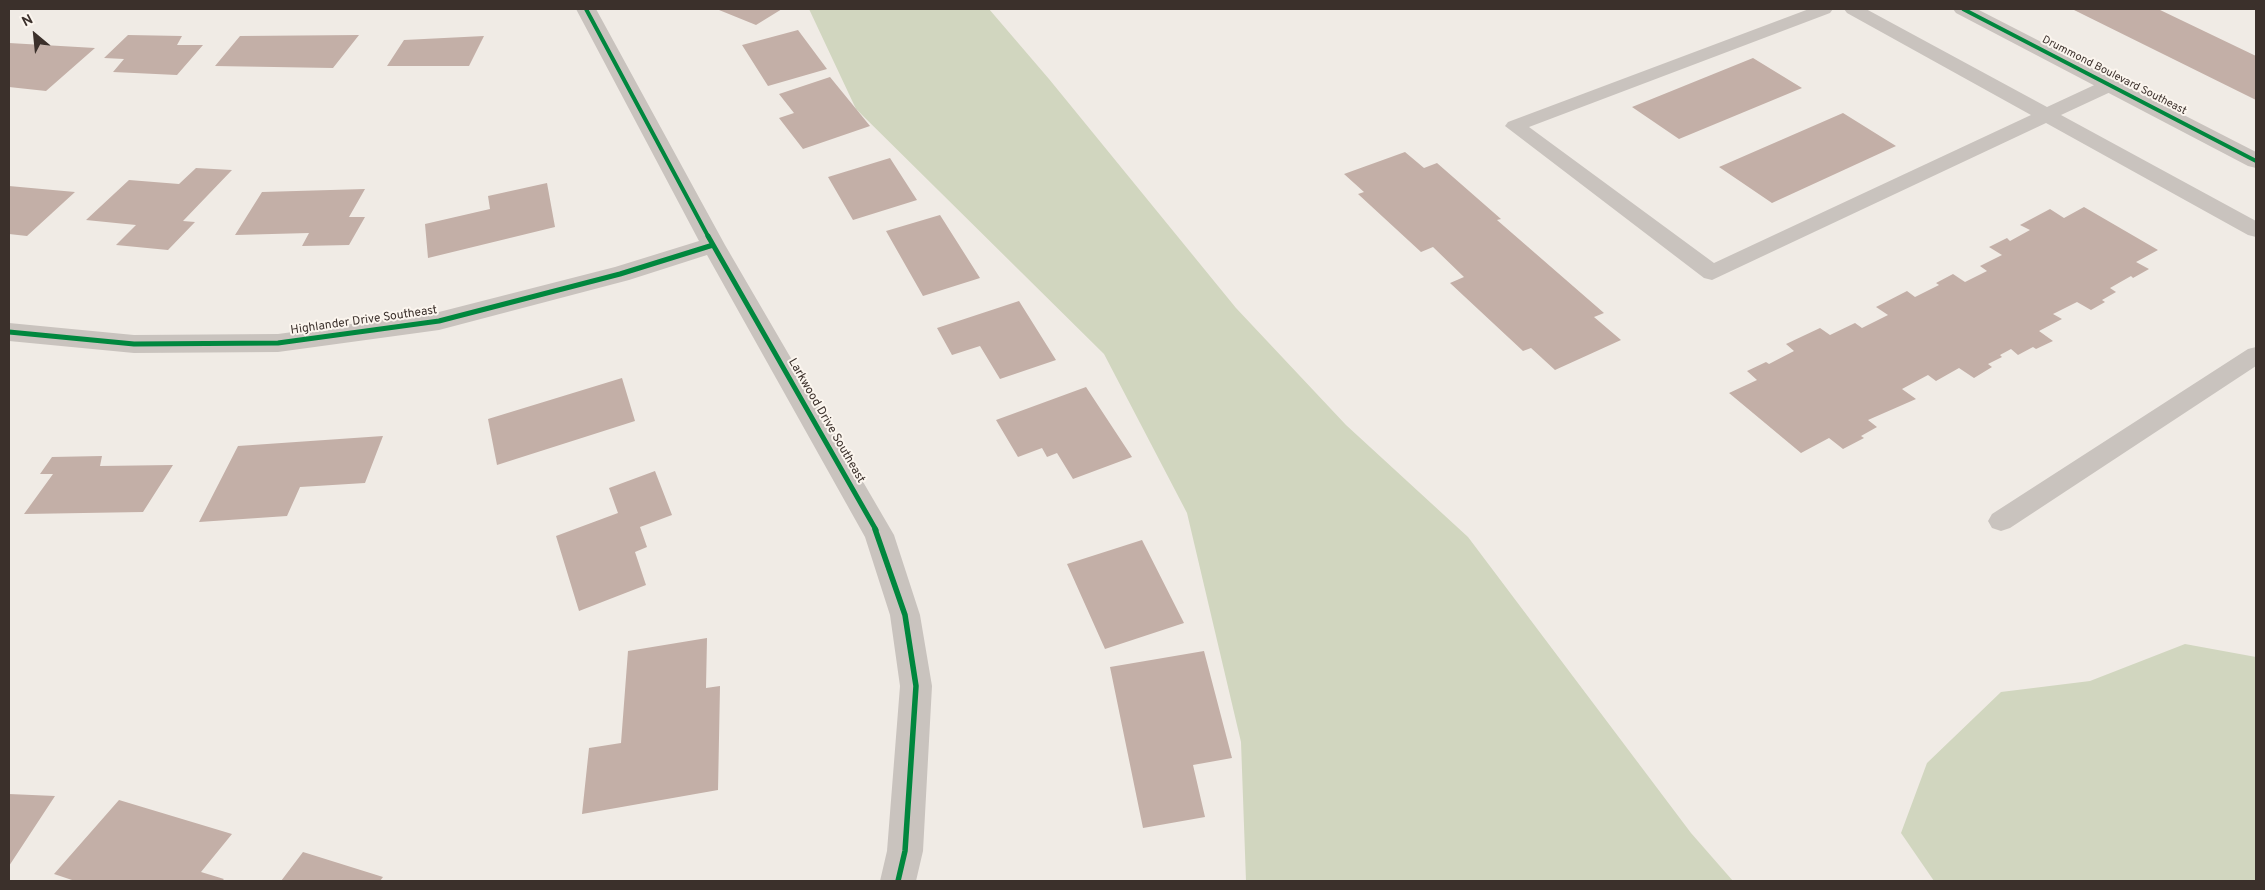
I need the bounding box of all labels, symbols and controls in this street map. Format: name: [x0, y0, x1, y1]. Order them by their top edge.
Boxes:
north arrow: [10, 10, 60, 60]
text: N: [19, 11, 36, 31]
street label: Drummond Boulevard Southeast: [2040, 34, 2188, 118]
street label: Highlander Drive Southeast: [290, 304, 438, 338]
street label: Larkwood Drive Southeast: [784, 356, 868, 486]

